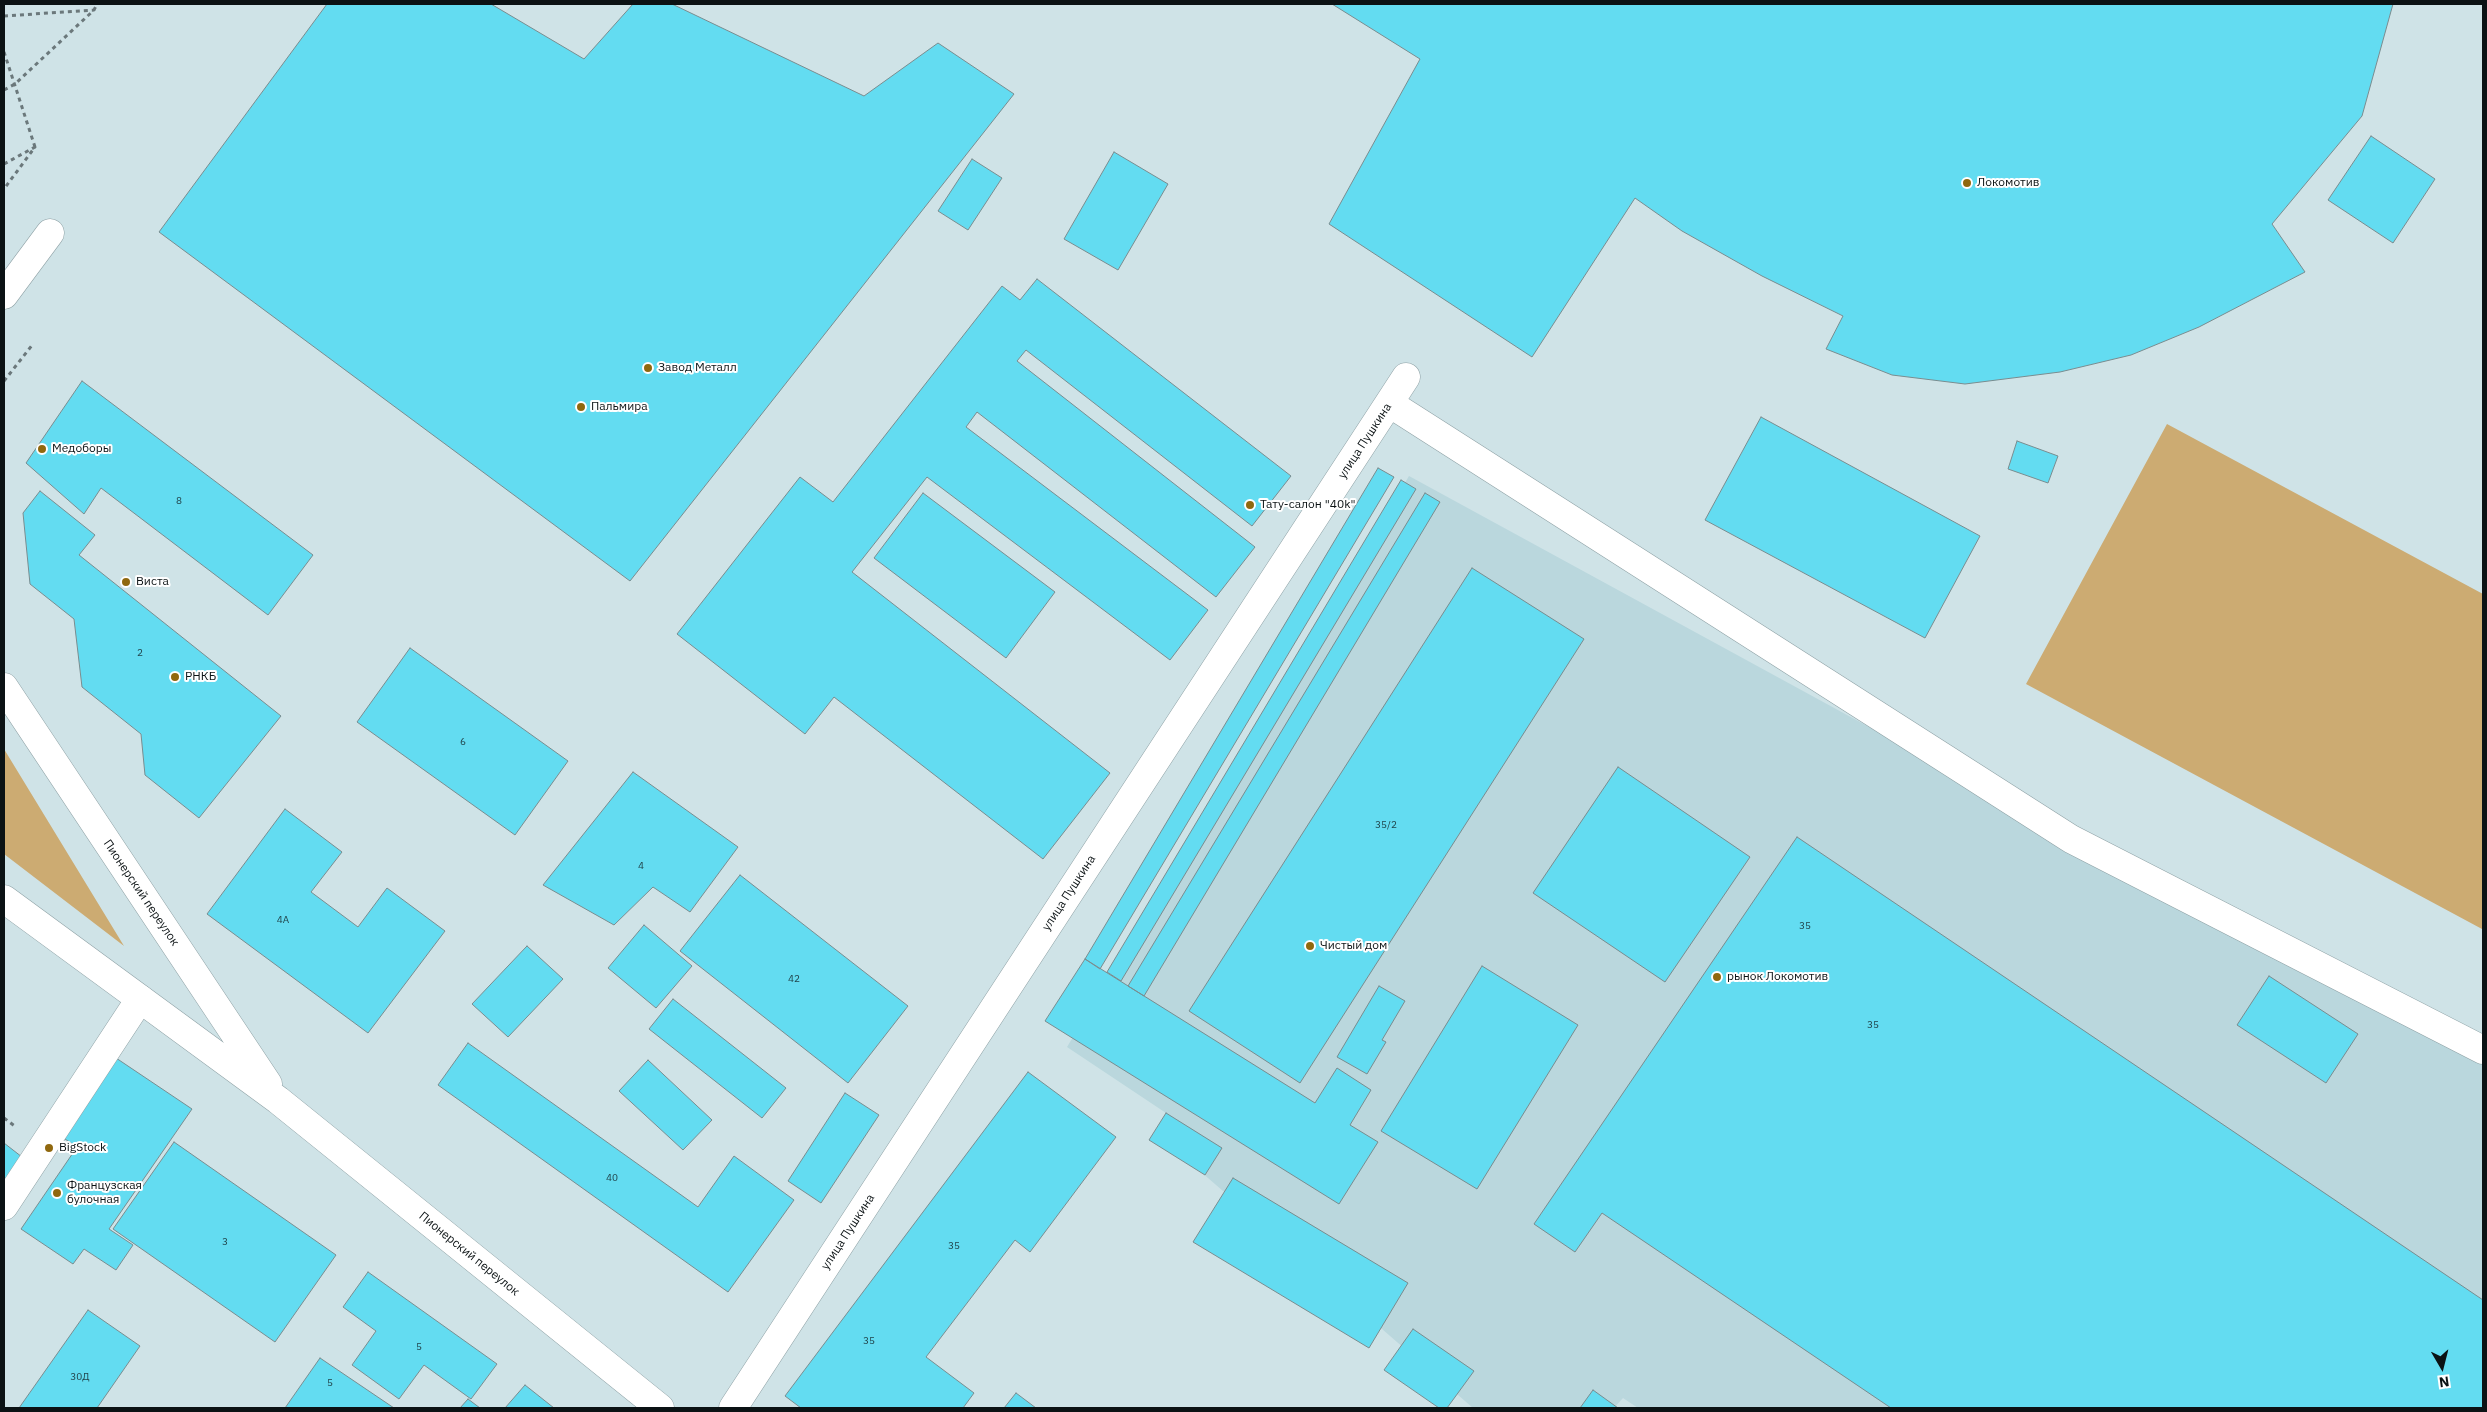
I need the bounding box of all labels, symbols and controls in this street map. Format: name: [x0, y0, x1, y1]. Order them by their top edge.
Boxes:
place label: Локомотив: [1977, 176, 2039, 190]
marker: Локомотив: [1961, 177, 1973, 189]
place label: Завод Металл: [658, 361, 737, 375]
marker: Завод Металл: [642, 362, 654, 374]
place label: Пальмира: [591, 400, 648, 414]
marker: Пальмира: [575, 401, 587, 413]
street label: улица Пушкина: [1335, 401, 1395, 481]
place label: Медоборы: [52, 442, 111, 456]
marker: Медоборы: [36, 443, 48, 455]
house number: 8: [176, 495, 182, 507]
place label: Тату-салон "40k": [1260, 498, 1355, 512]
marker: Тату-салон "40k": [1244, 499, 1256, 511]
place label: Виста: [136, 575, 169, 589]
marker: Виста: [120, 576, 132, 588]
house number: 2: [137, 647, 143, 659]
place label: РНКБ: [185, 670, 216, 684]
marker: РНКБ: [169, 671, 181, 683]
house number: 6: [460, 736, 466, 748]
house number: 35/2: [1375, 819, 1397, 831]
street label: Пионерский переулок: [100, 837, 182, 949]
street label: улица Пушкина: [1039, 853, 1099, 933]
house number: 4: [638, 860, 644, 872]
house number: 4А: [277, 914, 289, 926]
house number: 35: [1799, 920, 1811, 932]
place label: Чистый дом: [1320, 939, 1387, 953]
marker: Чистый дом: [1304, 940, 1316, 952]
place label: рынок Локомотив: [1727, 970, 1828, 984]
marker: рынок Локомотив: [1711, 971, 1723, 983]
house number: 42: [788, 973, 800, 985]
house number: 35: [1867, 1019, 1879, 1031]
place label: BigStock: [59, 1141, 106, 1155]
marker: BigStock: [43, 1142, 55, 1154]
house number: 40: [606, 1172, 618, 1184]
place label: Французская булочная: [67, 1179, 142, 1207]
marker: Французская булочная: [51, 1187, 63, 1199]
street label: улица Пушкина: [818, 1192, 878, 1272]
street label: Пионерский переулок: [416, 1209, 522, 1299]
house number: 3: [222, 1236, 228, 1248]
house number: 35: [948, 1240, 960, 1252]
house number: 35: [863, 1335, 875, 1347]
house number: 5: [416, 1341, 422, 1353]
north arrow: [2417, 1342, 2467, 1392]
house number: 30Д: [70, 1371, 90, 1383]
text: N: [2438, 1372, 2450, 1391]
house number: 5: [327, 1377, 333, 1389]

